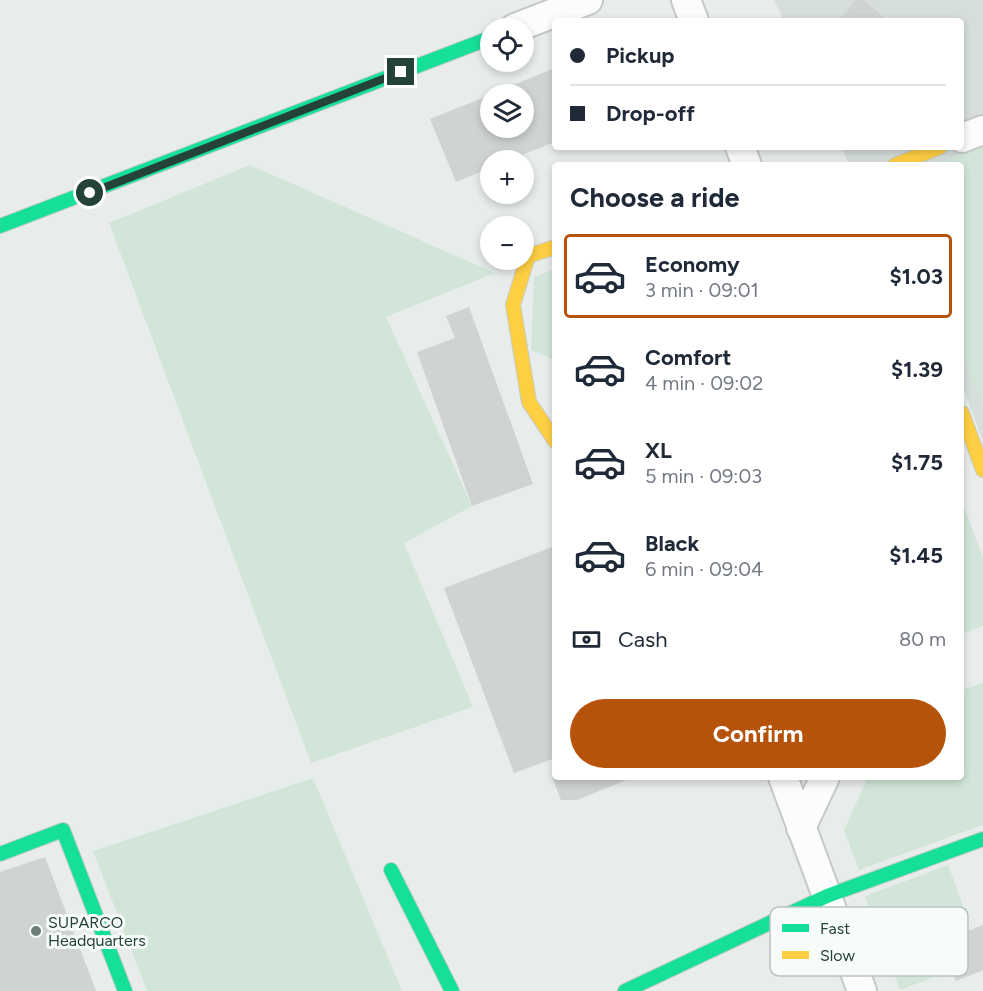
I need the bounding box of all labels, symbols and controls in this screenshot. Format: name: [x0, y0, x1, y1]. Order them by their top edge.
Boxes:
map controls: [480, 18, 534, 270]
button: locate: [480, 18, 534, 72]
text: Pickup: [606, 42, 675, 69]
route end: [387, 58, 414, 85]
button: layers: [480, 84, 534, 138]
text: Drop-off: [606, 100, 695, 127]
button: +: [480, 150, 534, 204]
route start: [76, 179, 103, 206]
text: Choose a ride: [570, 181, 739, 214]
button: −: [480, 216, 534, 270]
icon: car: [573, 249, 627, 303]
text: Economy: [645, 251, 740, 278]
text: $1.03: [890, 263, 943, 290]
text: 3 min · 09:01: [645, 278, 759, 302]
icon: car: [573, 342, 627, 396]
text: Comfort: [645, 344, 731, 371]
text: $1.39: [891, 356, 943, 383]
text: 4 min · 09:02: [645, 371, 763, 395]
icon: car: [573, 435, 627, 489]
text: XL: [645, 437, 672, 464]
text: $1.75: [891, 449, 943, 476]
text: 5 min · 09:03: [645, 464, 762, 488]
icon: car: [573, 528, 627, 582]
text: Black: [645, 530, 699, 557]
text: $1.45: [889, 542, 943, 569]
text: 6 min · 09:04: [645, 557, 763, 581]
icon: cash: [570, 623, 603, 656]
text: Cash: [618, 626, 668, 653]
text: 80 m: [899, 627, 946, 651]
button: Confirm: [570, 699, 946, 768]
legend: [770, 907, 968, 976]
place label: SUPARCO Headquarters: [48, 913, 146, 950]
text: Fast: [820, 919, 850, 938]
marker: SUPARCO Headquarters: [29, 924, 43, 938]
text: Slow: [820, 946, 855, 965]

